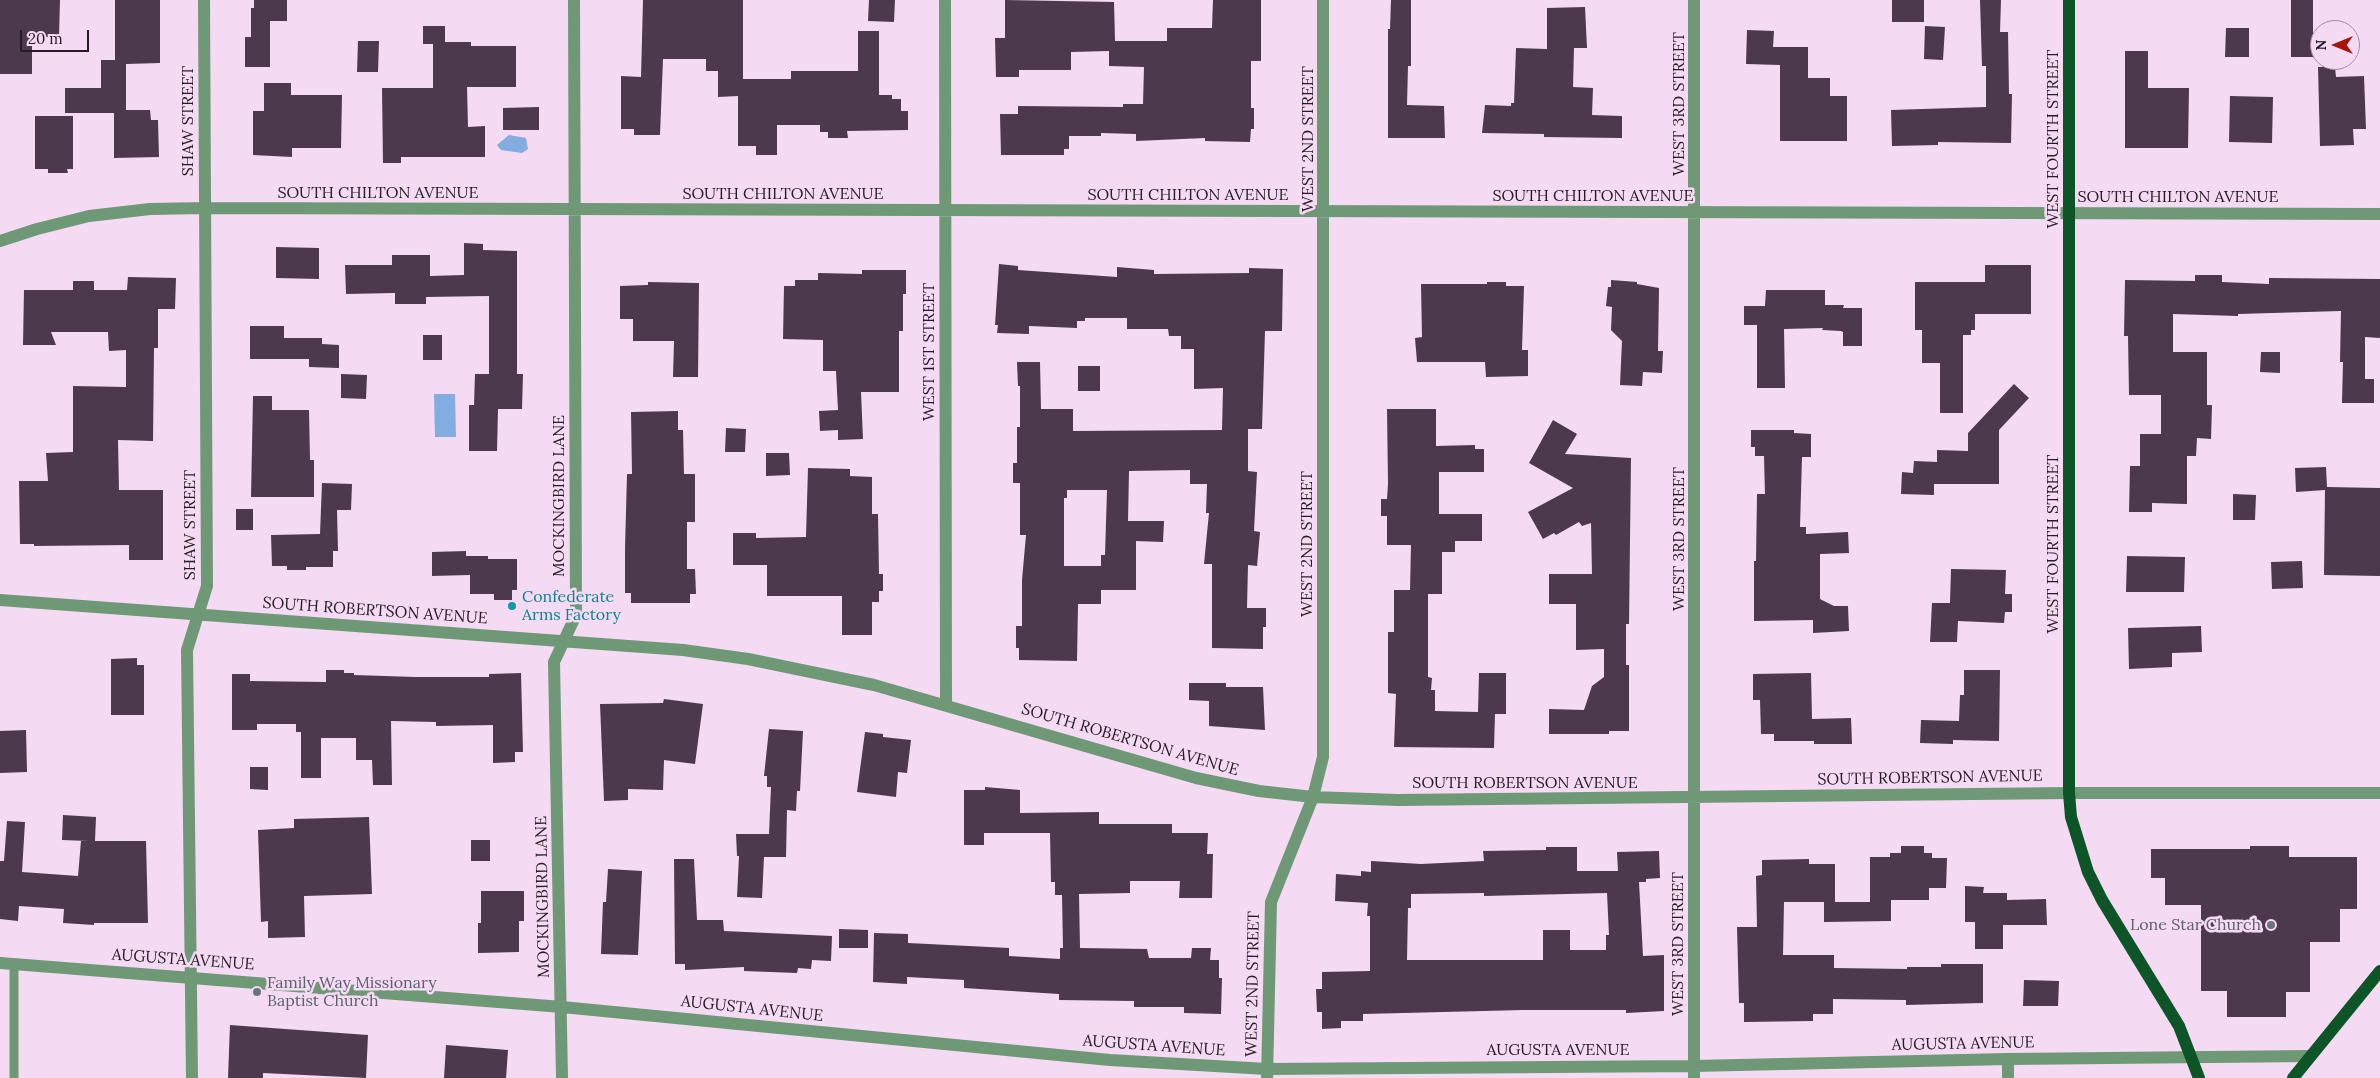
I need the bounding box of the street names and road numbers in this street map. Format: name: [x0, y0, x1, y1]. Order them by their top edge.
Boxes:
street label: WEST 3RD STREET: [1669, 32, 1689, 176]
street label: WEST FOURTH STREET: [2043, 49, 2063, 229]
street label: SHAW STREET: [178, 66, 198, 176]
street label: WEST 2ND STREET: [1298, 66, 1318, 212]
street label: SOUTH CHILTON AVENUE: [277, 183, 479, 203]
street label: SOUTH CHILTON AVENUE: [682, 184, 884, 204]
street label: SOUTH CHILTON AVENUE: [1087, 185, 1289, 205]
street label: SOUTH CHILTON AVENUE: [1492, 186, 1694, 206]
street label: SOUTH CHILTON AVENUE: [2077, 187, 2279, 207]
street label: WEST 1ST STREET: [919, 283, 939, 421]
street label: MOCKINGBIRD LANE: [549, 415, 569, 577]
street label: WEST FOURTH STREET: [2043, 454, 2063, 634]
street label: WEST 3RD STREET: [1669, 467, 1689, 611]
street label: SHAW STREET: [180, 470, 200, 580]
street label: WEST 2ND STREET: [1297, 471, 1317, 617]
street label: SOUTH ROBERTSON AVENUE: [262, 594, 488, 628]
street label: SOUTH ROBERTSON AVENUE: [1019, 700, 1241, 780]
street label: SOUTH ROBERTSON AVENUE: [1817, 766, 2043, 790]
street label: SOUTH ROBERTSON AVENUE: [1412, 773, 1638, 793]
street label: MOCKINGBIRD LANE: [532, 816, 554, 978]
street label: WEST 3RD STREET: [1668, 872, 1688, 1016]
street label: WEST 2ND STREET: [1242, 911, 1264, 1057]
street label: AUGUSTA AVENUE: [111, 945, 255, 975]
street label: AUGUSTA AVENUE: [680, 992, 824, 1026]
street label: AUGUSTA AVENUE: [1082, 1031, 1226, 1061]
street label: AUGUSTA AVENUE: [1891, 1033, 2035, 1055]
street label: AUGUSTA AVENUE: [1487, 1040, 1629, 1060]

